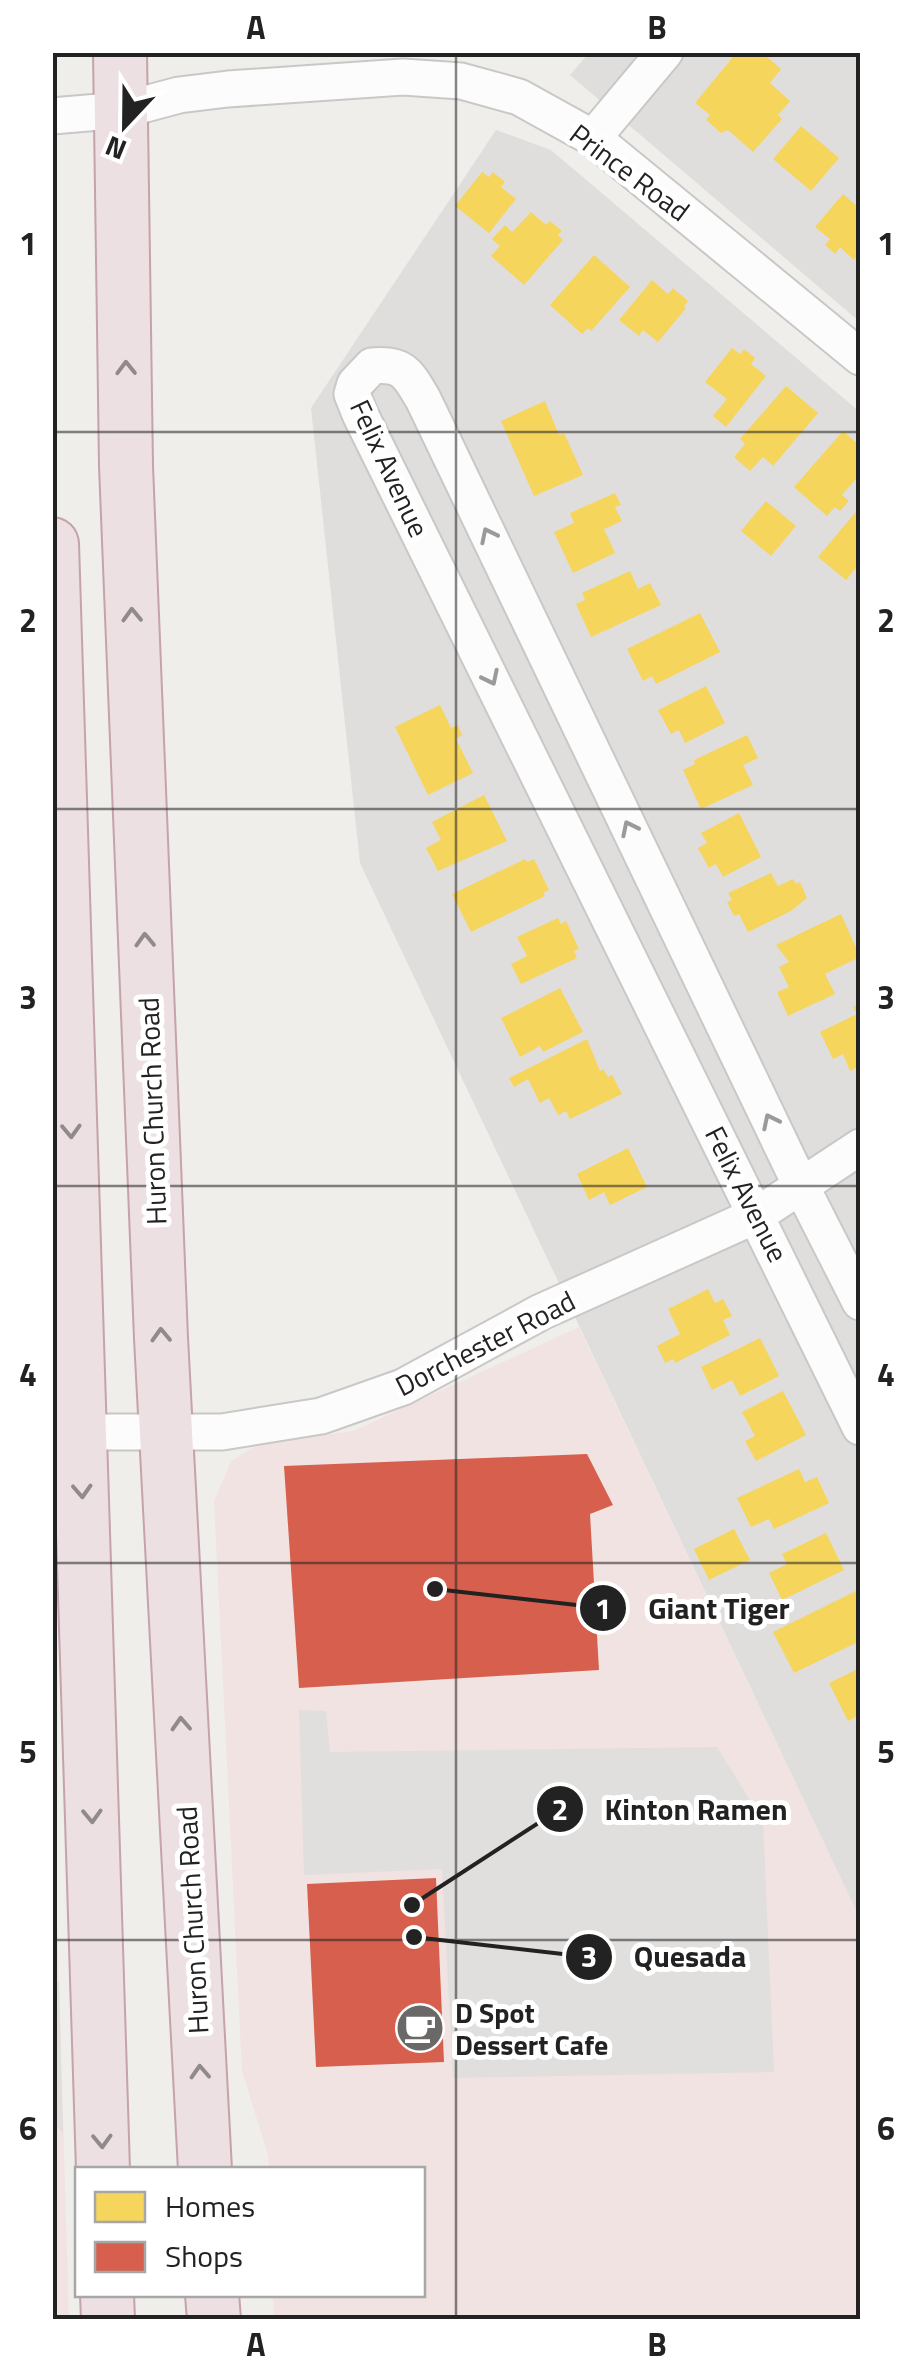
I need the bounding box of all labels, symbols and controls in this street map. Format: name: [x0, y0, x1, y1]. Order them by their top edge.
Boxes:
text: A: [246, 3, 266, 51]
text: B: [647, 3, 667, 51]
north arrow: [75, 75, 175, 175]
street label: Prince Road: [561, 113, 699, 231]
text: N: [98, 125, 132, 172]
text: 1: [19, 219, 37, 267]
text: 1: [877, 219, 895, 267]
one-way arrow: [115, 360, 137, 376]
street label: Felix Avenue: [339, 392, 441, 544]
one-way arrow: [481, 527, 501, 545]
text: 2: [19, 596, 37, 644]
text: 2: [877, 596, 895, 644]
one-way arrow: [122, 607, 143, 623]
one-way arrow: [479, 667, 498, 685]
one-way arrow: [622, 820, 641, 838]
one-way arrow: [135, 931, 156, 947]
text: 3: [19, 973, 37, 1021]
text: 3: [877, 973, 895, 1021]
street label: Huron Church Road: [127, 996, 177, 1226]
one-way arrow: [762, 1113, 782, 1131]
street label: Felix Avenue: [694, 1119, 800, 1269]
one-way arrow: [60, 1124, 81, 1140]
street label: Dorchester Road: [387, 1279, 583, 1407]
one-way arrow: [151, 1326, 172, 1342]
text: 4: [19, 1350, 37, 1398]
text: 4: [877, 1350, 895, 1398]
one-way arrow: [71, 1483, 92, 1499]
callout: Giant Tiger: [578, 1578, 809, 1638]
text: 1: [595, 1585, 611, 1631]
text: Giant Tiger: [648, 1585, 790, 1631]
one-way arrow: [171, 1716, 192, 1732]
text: 5: [19, 1727, 37, 1775]
text: 5: [877, 1727, 895, 1775]
callout: Kinton Ramen: [535, 1779, 808, 1839]
text: 2: [552, 1786, 568, 1832]
text: Kinton Ramen: [604, 1786, 788, 1832]
street label: Huron Church Road: [165, 1805, 219, 2035]
one-way arrow: [82, 1808, 103, 1824]
callout: Quesada: [564, 1927, 767, 1987]
text: 3: [581, 1933, 597, 1979]
text: Quesada: [634, 1933, 746, 1979]
place label: D Spot Dessert Cafe: [455, 1991, 608, 2066]
cafe icon: D Spot Dessert Cafe: [394, 2002, 446, 2054]
one-way arrow: [190, 2064, 211, 2080]
text: 6: [19, 2104, 37, 2152]
text: 6: [877, 2104, 895, 2152]
one-way arrow: [92, 2133, 113, 2149]
legend: [75, 2167, 425, 2297]
text: Homes: [165, 2183, 255, 2229]
text: Shops: [165, 2233, 243, 2279]
text: A: [246, 2320, 266, 2368]
text: B: [647, 2320, 667, 2368]

